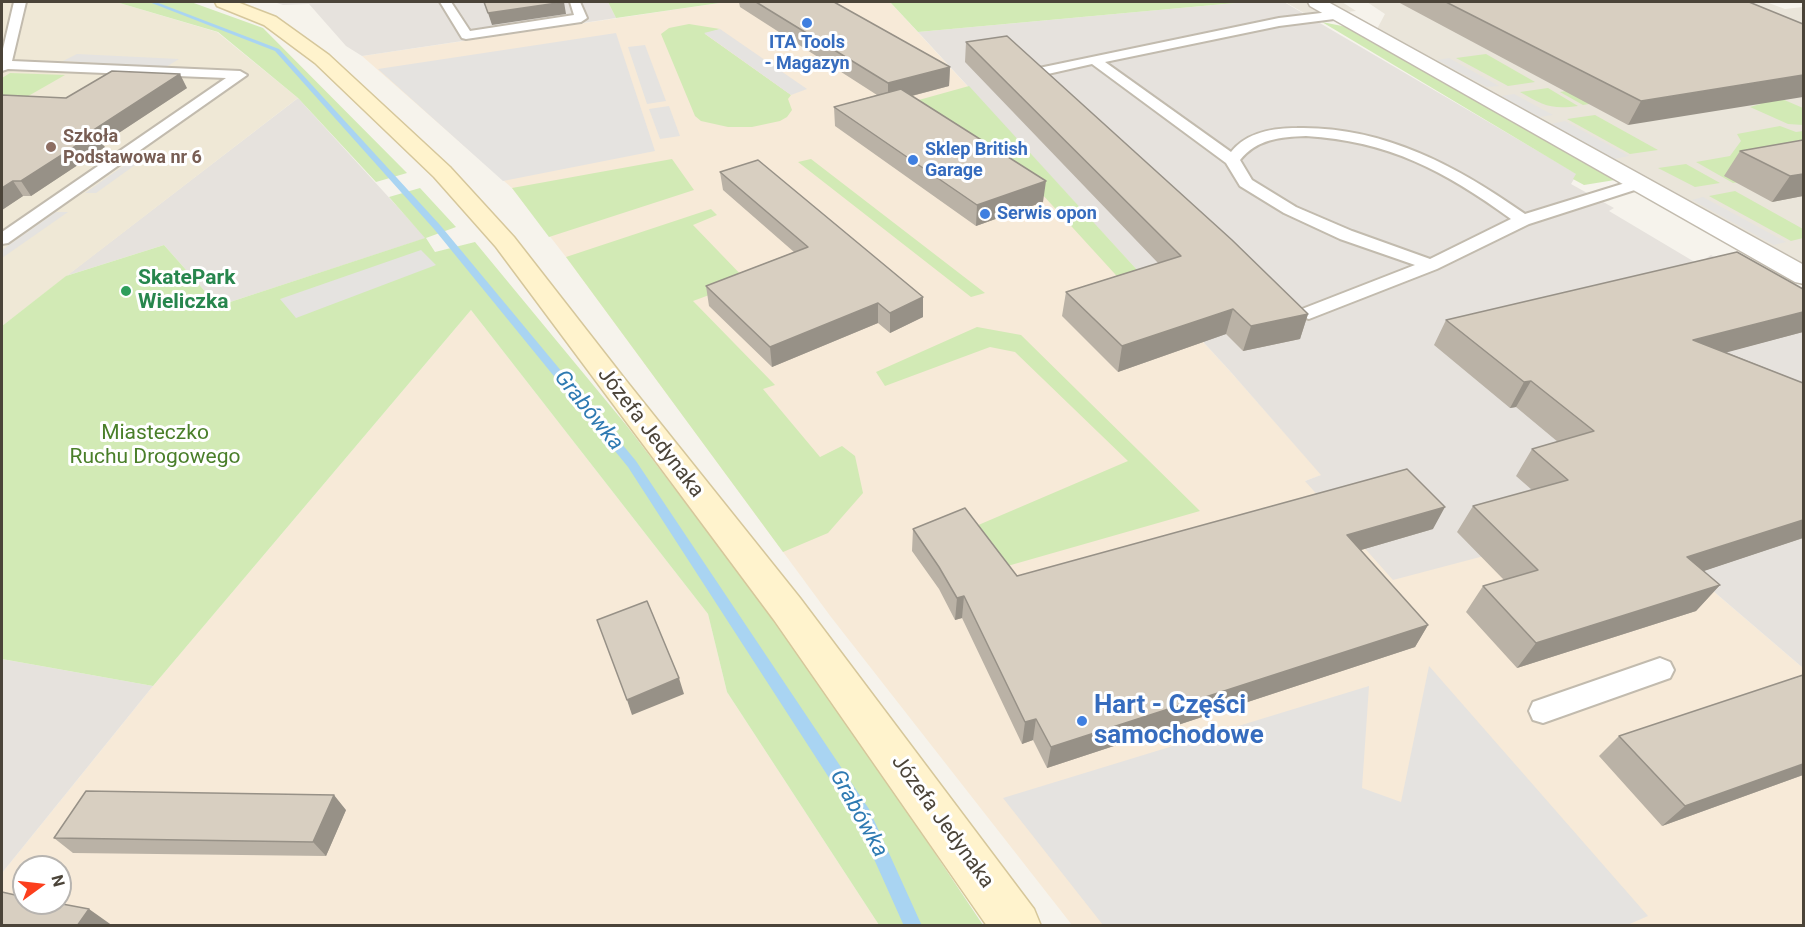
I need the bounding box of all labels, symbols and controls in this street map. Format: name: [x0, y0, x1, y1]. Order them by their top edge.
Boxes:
marker: ITA Tools - Magazyn: [800, 16, 814, 30]
place label: ITA Tools - Magazyn: [764, 32, 850, 74]
place label: Szkoła Podstawowa nr 6: [63, 126, 202, 168]
place label: Sklep British Garage: [925, 139, 1028, 182]
marker: Szkoła Podstawowa nr 6: [44, 140, 58, 154]
marker: Sklep British Garage: [906, 153, 920, 167]
place label: Serwis opon: [997, 203, 1097, 225]
marker: Serwis opon: [978, 207, 992, 221]
place label: SkatePark Wieliczka: [138, 266, 235, 316]
marker: SkatePark Wieliczka: [119, 284, 133, 298]
street label: Józefa Jedynaka: [591, 363, 709, 503]
water label: Grabówka: [548, 366, 628, 456]
park label: Miasteczko Ruchu Drogowego: [70, 421, 240, 471]
place label: Hart - Części samochodowe: [1094, 690, 1264, 752]
marker: Hart - Części samochodowe: [1075, 714, 1089, 728]
street label: Józefa Jedynaka: [885, 751, 999, 893]
water label: Grabówka: [823, 766, 893, 862]
north arrow: [12, 855, 72, 915]
text: N: [47, 873, 69, 889]

